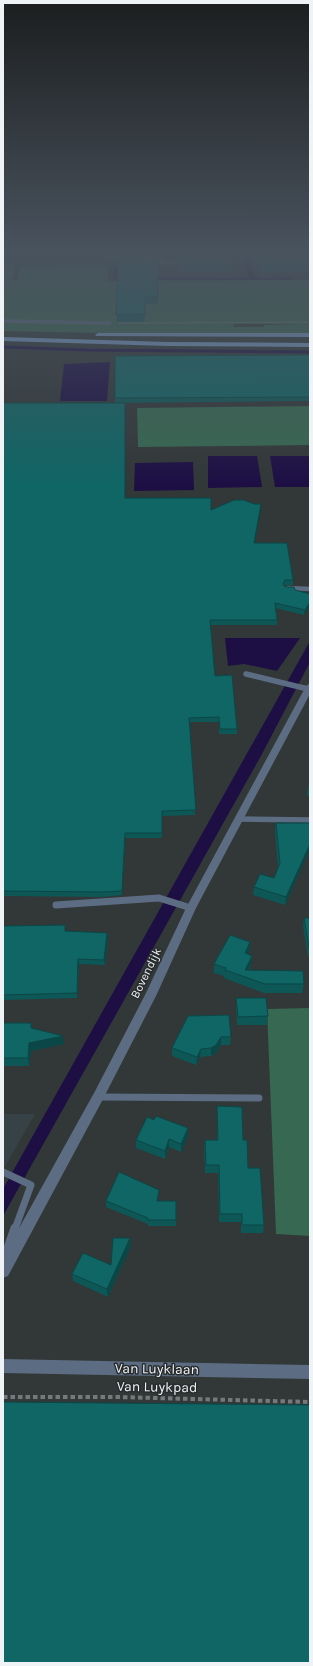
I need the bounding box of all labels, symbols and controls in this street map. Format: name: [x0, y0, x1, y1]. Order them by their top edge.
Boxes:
street label: Bovendijk: [128, 945, 164, 1001]
street label: Van Luyklaan: [115, 1360, 199, 1378]
street label: Van Luykpad: [117, 1378, 197, 1396]

